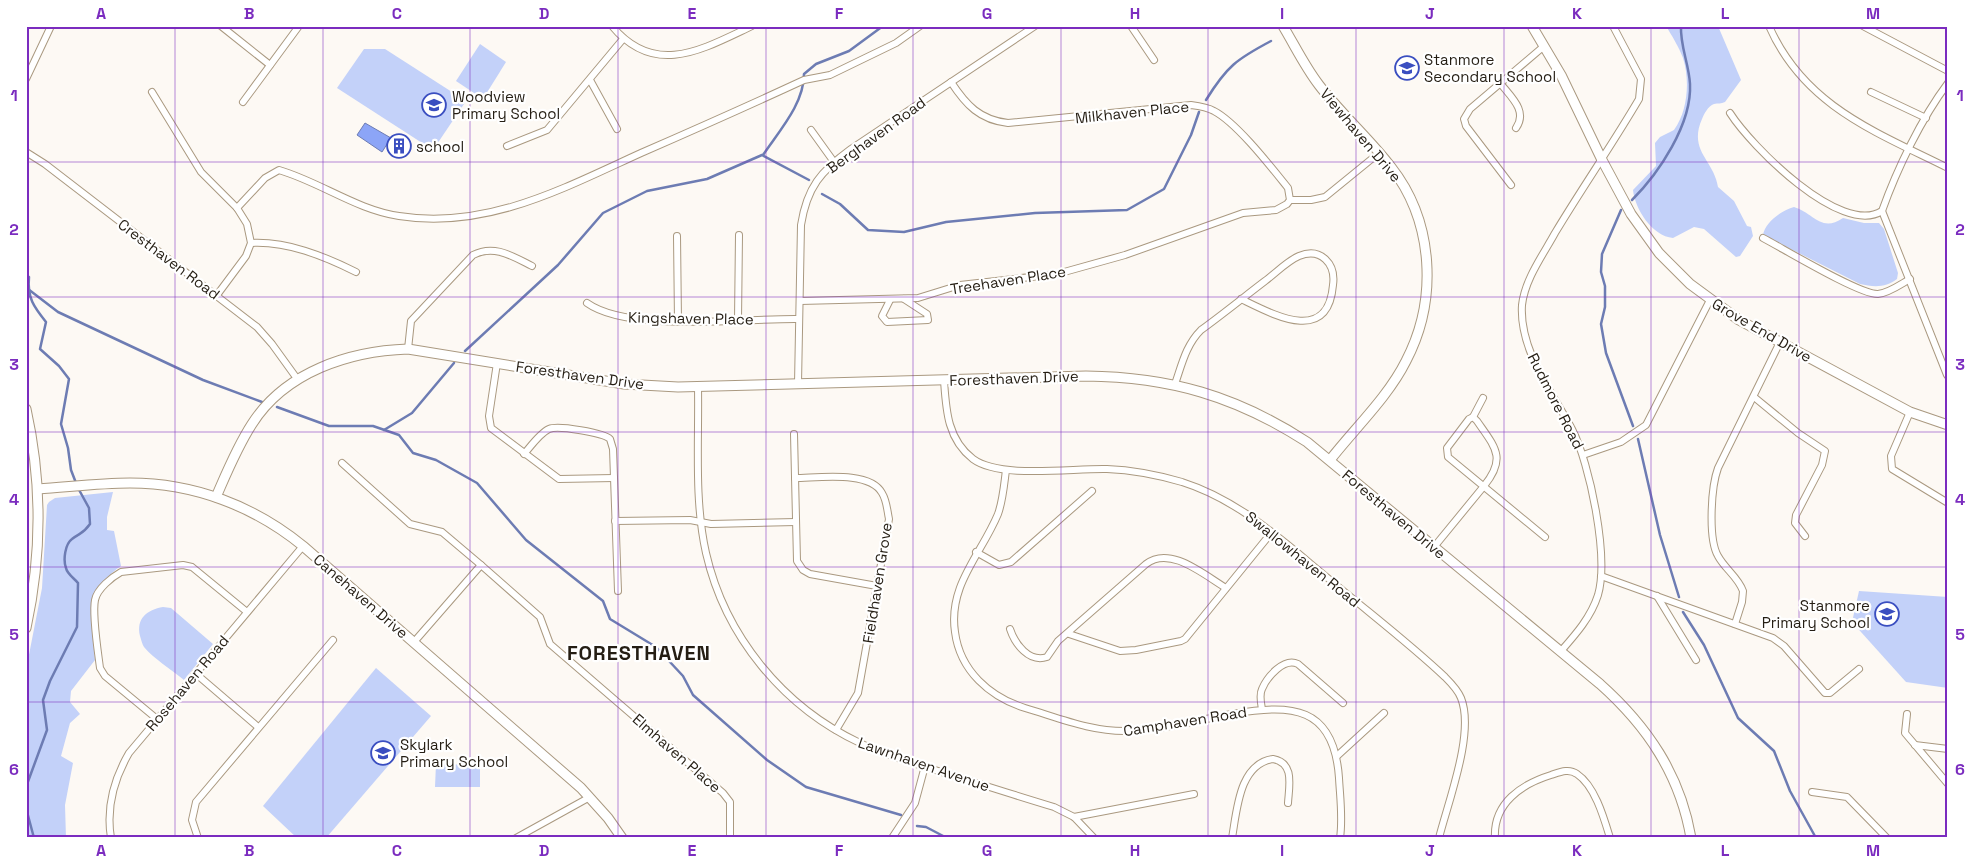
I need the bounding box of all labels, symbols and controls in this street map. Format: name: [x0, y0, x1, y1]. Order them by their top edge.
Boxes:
text: A: [96, 3, 106, 24]
text: B: [244, 3, 254, 24]
text: C: [392, 3, 402, 24]
text: D: [539, 3, 549, 24]
text: E: [688, 3, 697, 24]
text: F: [835, 3, 844, 24]
text: G: [982, 3, 992, 24]
text: H: [1130, 3, 1140, 24]
text: I: [1280, 3, 1284, 24]
text: J: [1425, 3, 1435, 24]
text: K: [1572, 3, 1582, 24]
text: L: [1721, 3, 1730, 24]
text: M: [1866, 3, 1880, 24]
place label: Stanmore Secondary School: [1424, 50, 1556, 86]
school or university icon: Stanmore Secondary School: [1394, 55, 1420, 81]
street label: Viewhaven Drive: [1316, 84, 1406, 186]
text: 1: [10, 85, 18, 106]
text: 1: [1956, 85, 1964, 106]
place label: Woodview Primary School: [452, 87, 560, 123]
school or university icon: Woodview Primary School: [421, 92, 447, 118]
street label: Berghaven Road: [823, 93, 929, 177]
street label: Milkhaven Place: [1074, 97, 1190, 127]
building icon: school: [386, 133, 412, 159]
place label: school: [416, 137, 464, 156]
street label: Cresthaven Road: [114, 215, 224, 303]
text: 2: [9, 219, 19, 240]
text: 2: [1955, 219, 1965, 240]
street label: Treehaven Place: [949, 261, 1067, 299]
street label: Grove End Drive: [1709, 294, 1815, 366]
street label: Kingshaven Place: [628, 307, 754, 329]
street label: Rudmore Road: [1524, 350, 1588, 452]
text: 3: [9, 354, 19, 375]
text: 3: [1955, 354, 1965, 375]
street label: Foresthaven Drive: [515, 357, 645, 393]
street label: Foresthaven Drive: [949, 366, 1079, 390]
street label: Foresthaven Drive: [1338, 465, 1450, 563]
text: 4: [9, 489, 19, 510]
text: 4: [1955, 489, 1965, 510]
street label: Swallowhaven Road: [1242, 507, 1364, 611]
street label: Fieldhaven Grove: [858, 521, 896, 645]
street label: Canehaven Drive: [310, 550, 412, 642]
place label: Stanmore Primary School: [1762, 596, 1870, 632]
school or university icon: Stanmore Primary School: [1874, 601, 1900, 627]
text: 5: [9, 624, 19, 645]
text: 5: [1955, 624, 1965, 645]
street label: Rosehaven Road: [141, 631, 233, 735]
district label: FORESTHAVEN: [567, 640, 711, 666]
street label: Camphaven Road: [1122, 702, 1248, 740]
street label: Elmhaven Place: [629, 709, 725, 797]
street label: Lawnhaven Avenue: [856, 733, 992, 795]
place label: Skylark Primary School: [400, 735, 508, 771]
school or university icon: Skylark Primary School: [370, 740, 396, 766]
text: 6: [9, 759, 19, 780]
text: 6: [1955, 759, 1965, 780]
text: A: [96, 840, 106, 861]
text: B: [244, 840, 254, 861]
text: C: [392, 840, 402, 861]
text: D: [539, 840, 549, 861]
text: E: [688, 840, 697, 861]
text: F: [835, 840, 844, 861]
text: G: [982, 840, 992, 861]
text: H: [1130, 840, 1140, 861]
text: I: [1280, 840, 1284, 861]
text: J: [1425, 840, 1435, 861]
text: K: [1572, 840, 1582, 861]
text: L: [1721, 840, 1730, 861]
text: M: [1866, 840, 1880, 861]

